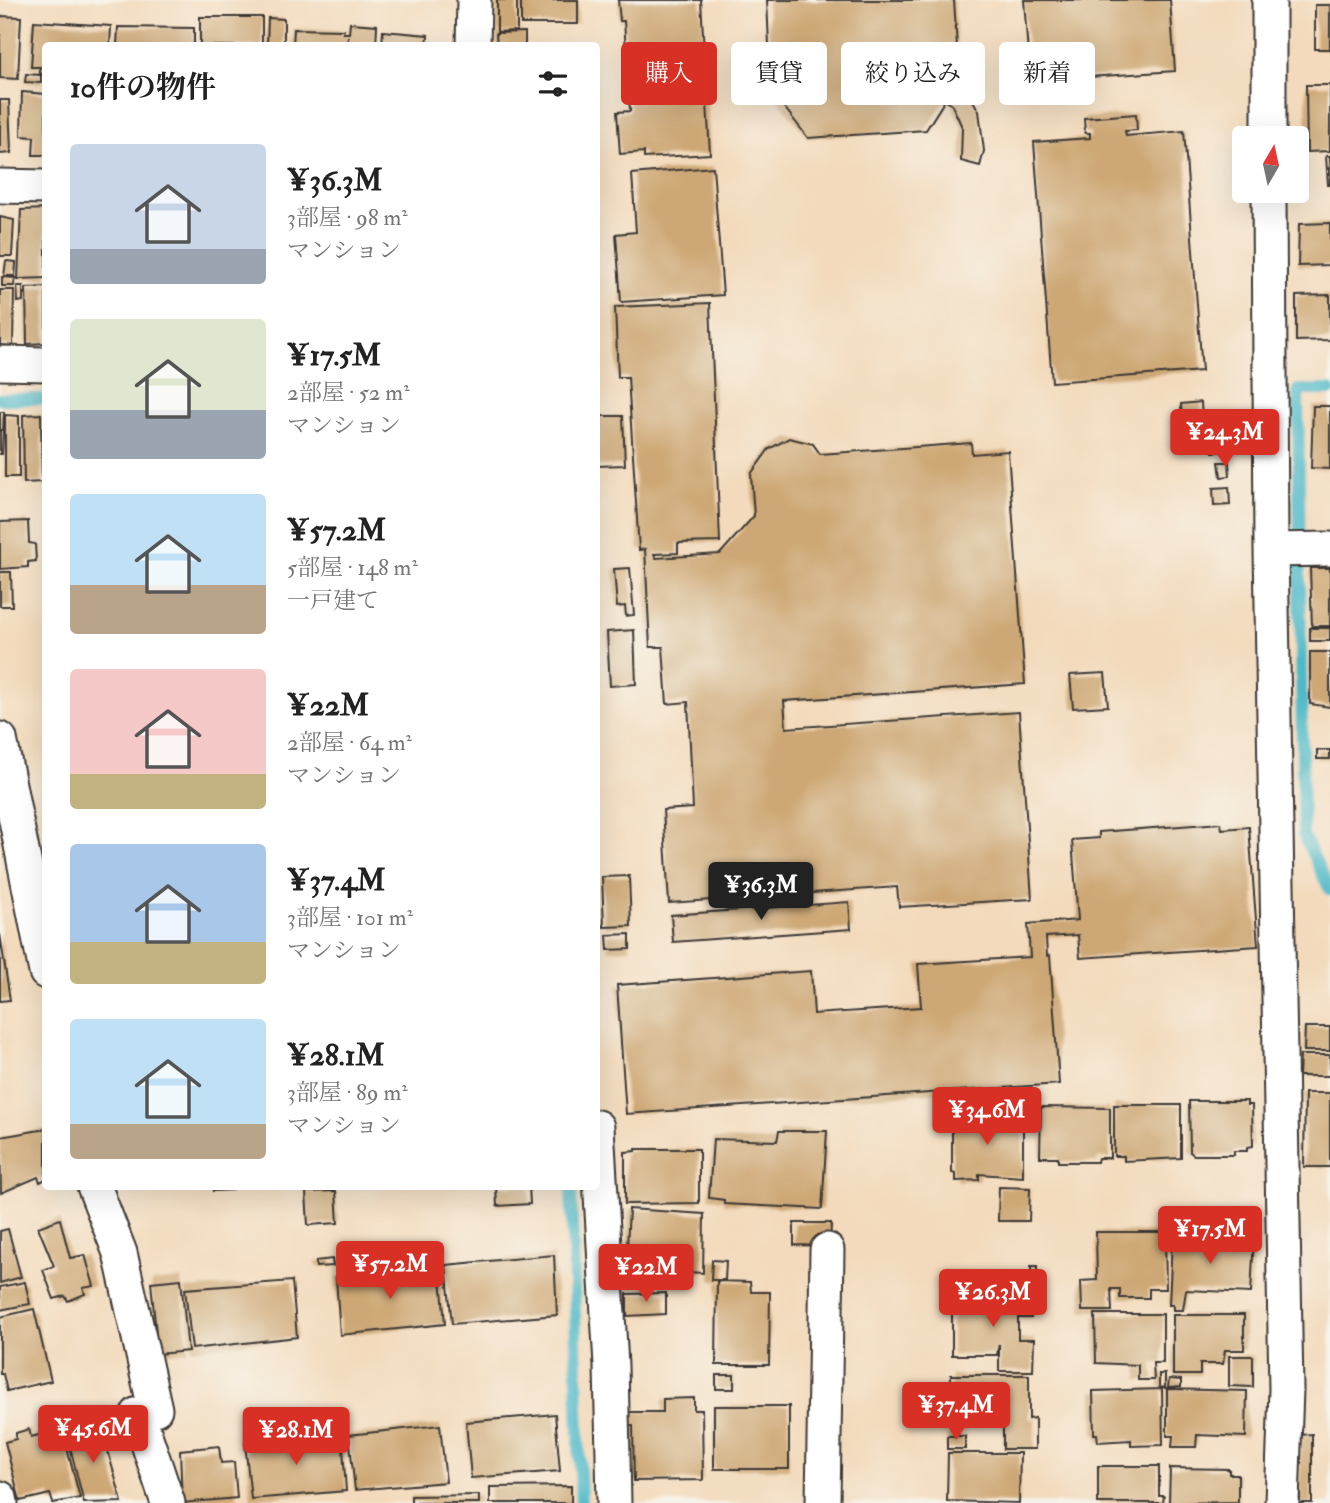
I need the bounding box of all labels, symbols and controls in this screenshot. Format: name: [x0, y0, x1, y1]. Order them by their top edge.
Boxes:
chip: 購入: [621, 42, 717, 105]
chip: 賃貸: [731, 42, 827, 105]
chip: 絞り込み: [841, 42, 985, 105]
chip: 新着: [999, 42, 1095, 105]
icon: filters: [534, 65, 572, 103]
text: 10件の物件: [70, 69, 216, 106]
north arrow: [1232, 126, 1309, 203]
map controls: [1232, 126, 1309, 203]
text: ¥36.3M: [287, 162, 383, 199]
icon: home: [126, 172, 210, 256]
text: 3部屋 · 98 m²: [287, 203, 408, 232]
text: マンション: [287, 236, 401, 265]
text: ¥17.5M: [287, 337, 381, 374]
icon: home: [126, 347, 210, 431]
text: 2部屋 · 52 m²: [287, 378, 410, 407]
pin: ¥24.3M: [1168, 410, 1282, 469]
text: マンション: [287, 411, 401, 440]
text: ¥24.3M: [1186, 417, 1264, 446]
text: ¥57.2M: [287, 512, 386, 549]
icon: home: [126, 522, 210, 606]
text: 5部屋 · 148 m²: [287, 553, 418, 582]
text: 一戸建て: [287, 586, 379, 615]
text: ¥22M: [287, 687, 369, 724]
icon: home: [126, 697, 210, 781]
text: 2部屋 · 64 m²: [287, 728, 412, 757]
text: マンション: [287, 761, 401, 790]
text: ¥37.4M: [287, 862, 386, 899]
pin: ¥36.3M: [704, 862, 818, 922]
text: ¥36.3M: [724, 870, 798, 899]
icon: home: [126, 872, 210, 956]
text: 3部屋 · 101 m²: [287, 903, 413, 932]
text: マンション: [287, 936, 401, 965]
text: ¥28.1M: [287, 1037, 384, 1074]
icon: home: [126, 1047, 210, 1131]
text: 3部屋 · 89 m²: [287, 1078, 408, 1107]
pin: ¥34.6M: [930, 1088, 1044, 1147]
text: ¥34.6M: [948, 1095, 1026, 1124]
text: マンション: [287, 1111, 401, 1140]
pin: ¥17.5M: [1153, 1206, 1267, 1266]
text: ¥17.5M: [1174, 1214, 1246, 1243]
pin: ¥57.2M: [333, 1242, 447, 1301]
pin: ¥22M: [605, 1244, 687, 1304]
text: ¥57.2M: [352, 1249, 428, 1278]
text: ¥22M: [615, 1252, 677, 1281]
pin: ¥26.3M: [936, 1270, 1050, 1329]
text: ¥26.3M: [955, 1277, 1031, 1306]
pin: ¥37.4M: [899, 1382, 1013, 1442]
text: ¥37.4M: [918, 1390, 994, 1419]
pin: ¥45.6M: [36, 1406, 150, 1465]
pin: ¥28.1M: [239, 1408, 353, 1467]
text: ¥45.6M: [54, 1413, 132, 1442]
text: ¥28.1M: [259, 1415, 333, 1444]

